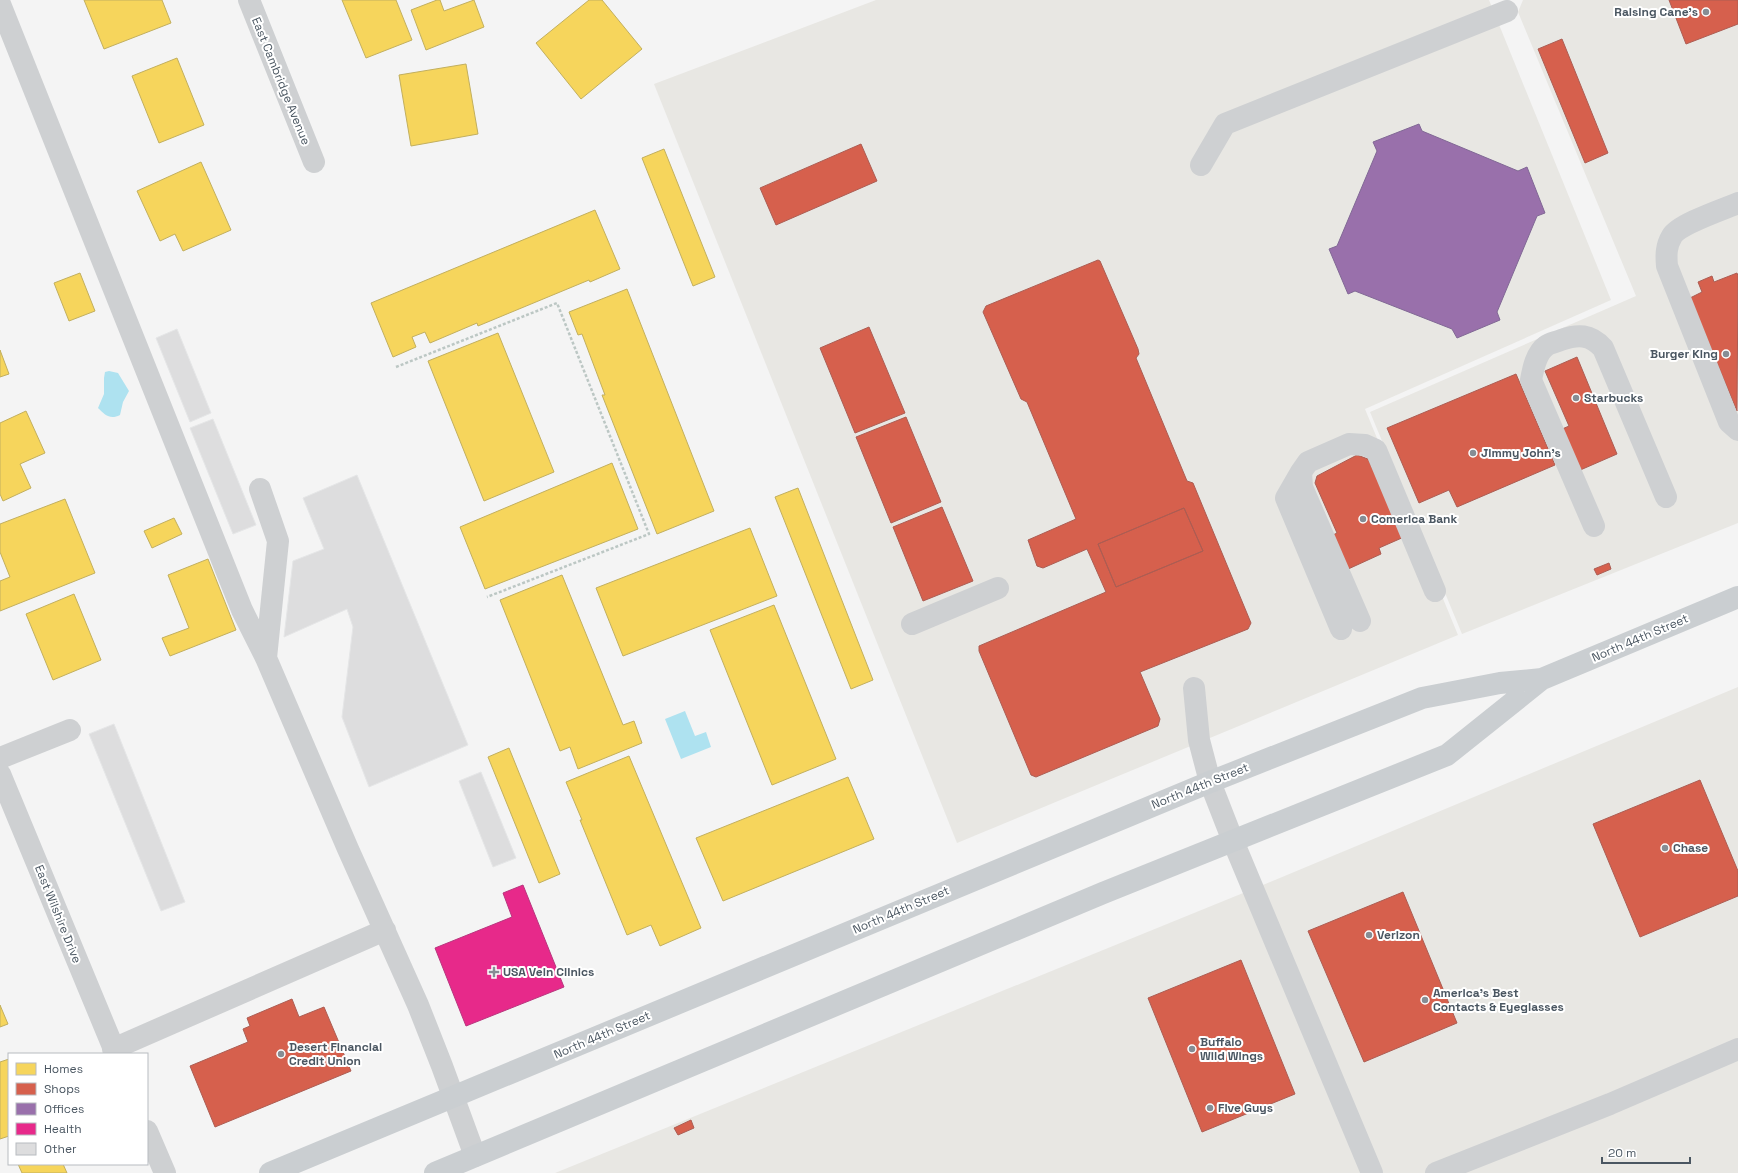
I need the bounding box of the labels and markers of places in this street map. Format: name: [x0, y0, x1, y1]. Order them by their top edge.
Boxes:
place label: Raising Cane's: [1614, 4, 1698, 20]
marker: Raising Cane's: [1701, 7, 1711, 17]
place label: Burger King: [1650, 346, 1718, 362]
marker: Burger King: [1721, 349, 1731, 359]
place label: Starbucks: [1584, 390, 1643, 406]
marker: Starbucks: [1571, 393, 1581, 403]
place label: Jimmy John's: [1481, 445, 1561, 461]
marker: Jimmy John's: [1468, 448, 1478, 458]
place label: Comerica Bank: [1371, 511, 1458, 527]
marker: Comerica Bank: [1358, 514, 1368, 524]
place label: Chase: [1673, 840, 1708, 856]
marker: Chase: [1660, 843, 1670, 853]
place label: Verizon: [1377, 927, 1420, 943]
marker: Verizon: [1364, 930, 1374, 940]
place label: USA Vein Clinics: [503, 964, 594, 980]
marker: USA Vein Clinics: [488, 966, 500, 978]
place label: America's Best Contacts & Eyeglasses: [1433, 985, 1564, 1015]
marker: America's Best Contacts & Eyeglasses: [1420, 995, 1430, 1005]
place label: Buffalo Wild Wings: [1200, 1034, 1263, 1064]
place label: Desert Financial Credit Union: [289, 1039, 382, 1069]
marker: Buffalo Wild Wings: [1187, 1044, 1197, 1054]
marker: Desert Financial Credit Union: [276, 1049, 286, 1059]
place label: Five Guys: [1218, 1100, 1273, 1116]
marker: Five Guys: [1205, 1103, 1215, 1113]

